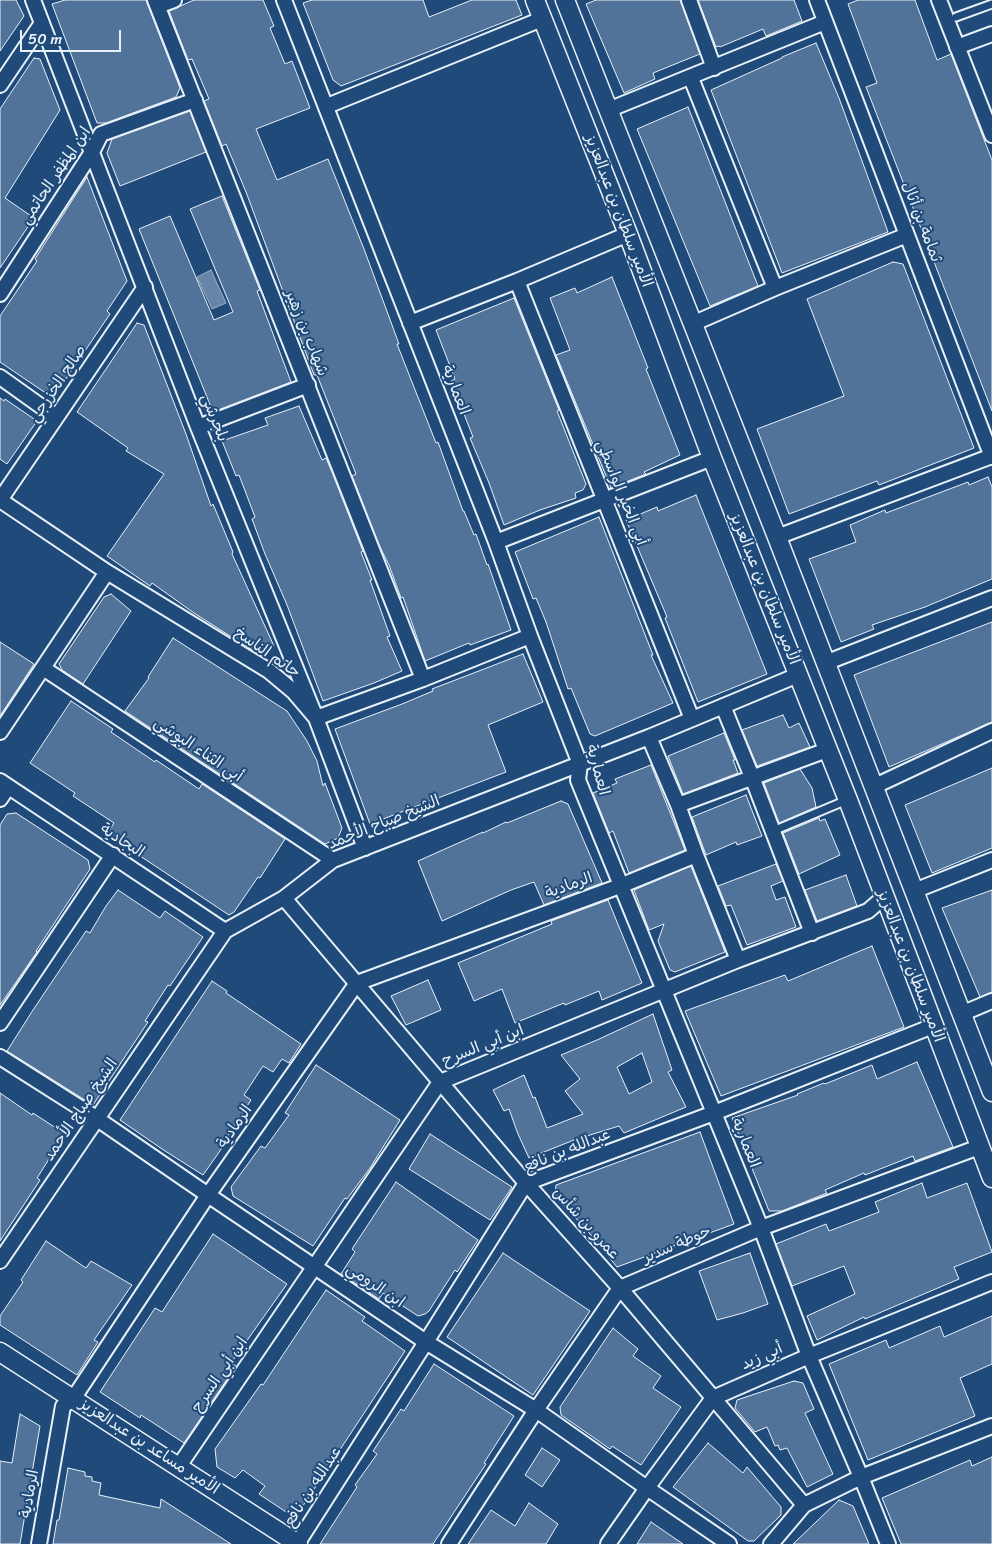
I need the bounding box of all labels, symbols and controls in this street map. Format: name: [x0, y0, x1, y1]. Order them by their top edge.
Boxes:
scale bar: [22, 20, 124, 52]
text: 50 m: [28, 26, 62, 52]
street label: ابن المظفر الحاتمي: [16, 124, 96, 228]
street label: الأمير سلطان بن عبدالعزيز: [580, 132, 656, 290]
street label: ثمامة بن أثال: [897, 179, 945, 265]
street label: شهاب بن زهير: [280, 287, 332, 379]
street label: صالح الخزرجي: [25, 342, 91, 426]
street label: العمارية: [437, 362, 473, 418]
street label: بلجرشي: [196, 391, 232, 445]
street label: أبي الخير الواسطي: [591, 437, 651, 549]
street label: الأمير سلطان بن عبدالعزيز: [725, 510, 803, 668]
street label: حاتم الناسخ: [230, 623, 304, 683]
street label: أبي الثناء البوشي: [150, 713, 246, 787]
street label: العمارية: [581, 742, 613, 798]
street label: الشيخ صباح الأحمد: [325, 792, 443, 854]
street label: البجادية: [96, 820, 148, 862]
street label: الرمادية: [543, 869, 595, 903]
street label: الأمير سلطان بن عبدالعزيز: [872, 887, 948, 1045]
street label: ابن أبي السرح: [439, 1021, 527, 1071]
street label: الشيخ صباح الأحمد: [40, 1055, 122, 1165]
street label: الرمادية: [213, 1101, 257, 1153]
street label: العمارية: [726, 1115, 764, 1171]
street label: عبدالله بن نافع: [521, 1125, 613, 1177]
street label: عمرو بن شأس: [548, 1183, 624, 1265]
street label: حوطة سدير: [640, 1222, 714, 1268]
street label: ابن الرومي: [342, 1260, 408, 1312]
street label: ابن أبي السرح: [188, 1334, 252, 1416]
street label: أبي زيد: [738, 1339, 786, 1375]
street label: الأمير مساعد بن عبدالعزيز: [75, 1395, 223, 1499]
street label: عبدالله بن نافع: [280, 1443, 346, 1531]
street label: الرمادية: [16, 1468, 44, 1520]

